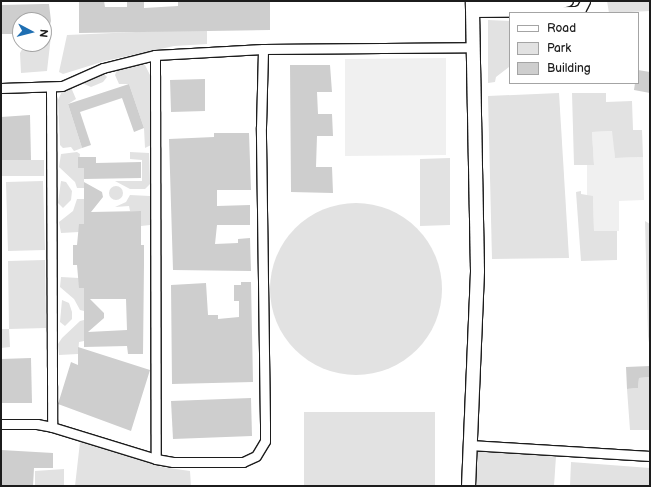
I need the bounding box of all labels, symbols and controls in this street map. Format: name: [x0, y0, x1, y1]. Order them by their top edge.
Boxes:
north arrow: [12, 12, 52, 52]
legend: [509, 12, 639, 84]
text: Road: [547, 21, 576, 36]
text: N: [36, 28, 50, 38]
text: Park: [547, 41, 571, 56]
text: Building: [547, 61, 591, 76]

